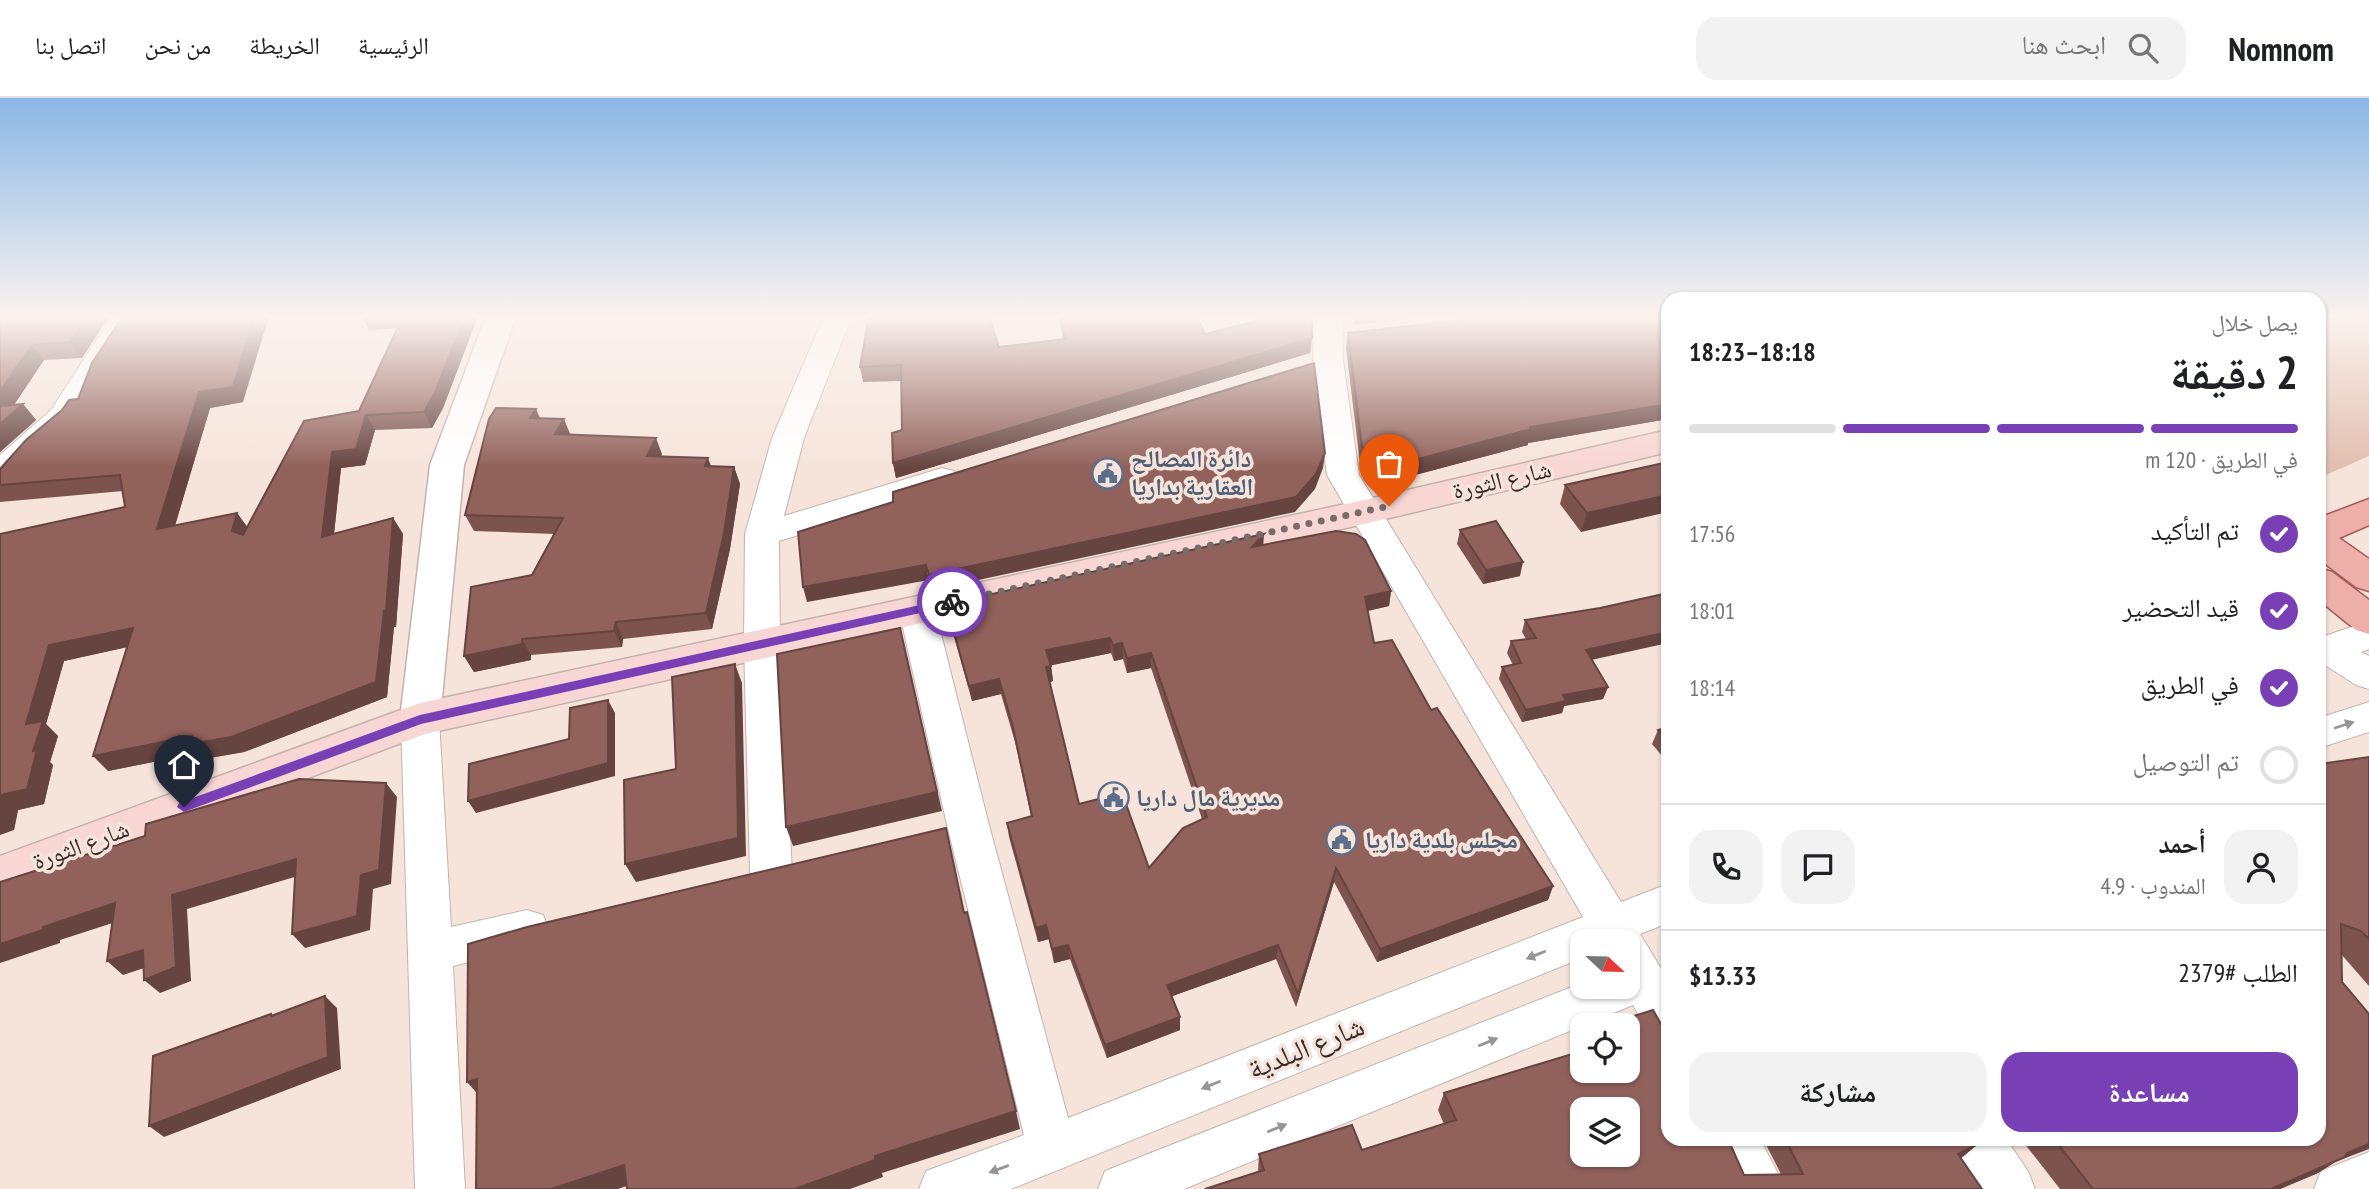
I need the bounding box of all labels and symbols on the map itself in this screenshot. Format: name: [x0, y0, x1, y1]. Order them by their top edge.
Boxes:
pin: [1359, 434, 1419, 506]
place label: دائرة المصالح العقارية بداريا: [1131, 443, 1253, 502]
street label: شارع الثورة: [1449, 453, 1554, 506]
public building icon: دائرة المصالح العقارية بداريا: [1091, 456, 1125, 490]
courier: [917, 567, 987, 637]
one-way arrow: [2334, 719, 2355, 730]
pin: [154, 735, 214, 807]
public building icon: مديرية مال داريا: [1096, 781, 1130, 815]
place label: مديرية مال داريا: [1136, 782, 1280, 813]
street label: شارع الثورة: [28, 813, 133, 876]
public building icon: مجلس بلدية داريا: [1325, 823, 1359, 857]
place label: مجلس بلدية داريا: [1365, 824, 1518, 855]
north arrow: [1570, 929, 1640, 999]
one-way arrow: [1525, 950, 1546, 961]
street label: شارع البلدية: [1242, 1006, 1369, 1087]
one-way arrow: [1478, 1036, 1499, 1047]
one-way arrow: [1200, 1080, 1221, 1091]
one-way arrow: [1267, 1122, 1288, 1133]
one-way arrow: [989, 1163, 1010, 1174]

